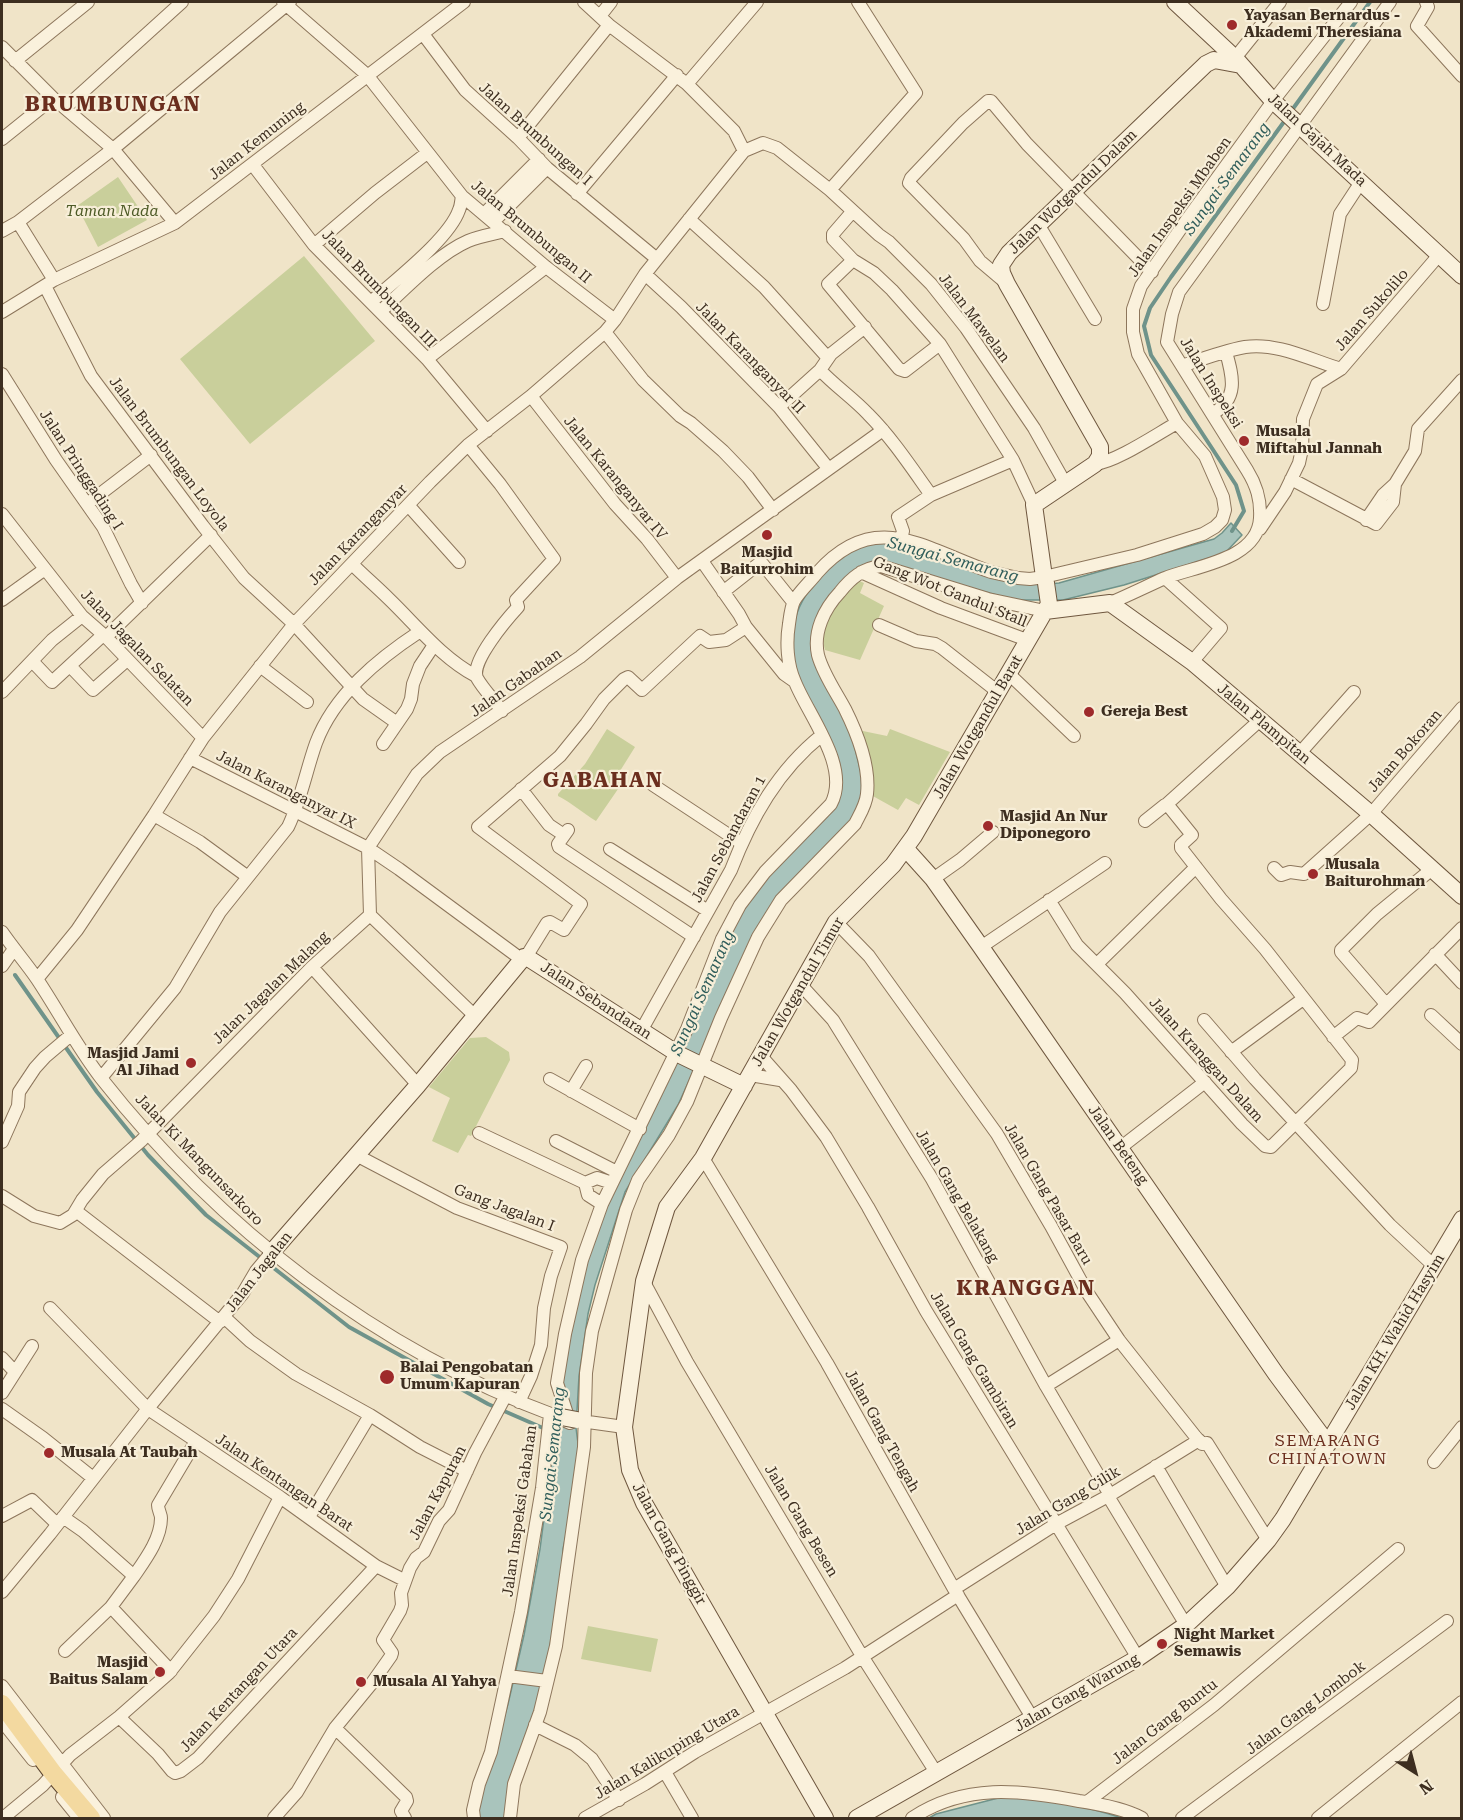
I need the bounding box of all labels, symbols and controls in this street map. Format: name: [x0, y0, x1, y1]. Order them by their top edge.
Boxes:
place label: Yayasan Bernardus - Akademi Theresiana: [1244, 7, 1402, 42]
marker: Yayasan Bernardus - Akademi Theresiana: [1225, 18, 1239, 32]
street label: Jalan Brumbungan I: [475, 79, 595, 189]
street label: Jalan Gajah Mada: [1264, 90, 1370, 190]
district label: BRUMBUNGAN: [25, 92, 201, 118]
street label: Jalan Kemuning: [205, 98, 309, 184]
water label: Sungai Semarang: [1180, 119, 1274, 239]
street label: Jalan Wotgandul Dalam: [1005, 126, 1141, 258]
street label: Jalan Inspeksi Mbaben: [1125, 133, 1235, 281]
street label: Jalan Brumbungan II: [467, 176, 595, 288]
park label: Taman Nada: [66, 203, 158, 221]
street label: Jalan Brumbungan III: [318, 226, 440, 352]
street label: Jalan Sukolilo: [1332, 265, 1412, 355]
street label: Jalan Mawelan: [935, 270, 1013, 366]
street label: Jalan Karanganyar II: [692, 298, 808, 418]
street label: Jalan Inspeksi: [1176, 334, 1246, 432]
street label: Jalan Brumbungan Loyola: [105, 373, 233, 535]
street label: Jalan Pringgading I: [35, 407, 127, 533]
street label: Jalan Karanganyar IV: [560, 413, 670, 543]
place label: Musala Miftahul Jannah: [1256, 423, 1382, 458]
marker: Musala Miftahul Jannah: [1237, 434, 1251, 448]
street label: Jalan Karanganyar: [305, 481, 411, 589]
marker: Masjid Baiturrohim: [760, 528, 774, 542]
water label: Sungai Semarang: [885, 533, 1021, 587]
place label: Masjid Baiturrohim: [720, 544, 814, 579]
street label: Gang Wot Gandul Stall: [870, 553, 1030, 631]
street label: Jalan Jagalan Selatan: [77, 586, 197, 710]
street label: Jalan Gabahan: [467, 645, 565, 721]
street label: Jalan Wotgandul Barat: [929, 652, 1027, 802]
street label: Jalan Plampitan: [1214, 680, 1314, 768]
place label: Gereja Best: [1101, 703, 1188, 721]
marker: Gereja Best: [1082, 705, 1096, 719]
street label: Jalan Bokoran: [1364, 706, 1446, 796]
street label: Jalan Karanganyar IX: [213, 747, 359, 833]
district label: GABAHAN: [543, 768, 663, 794]
street label: Jalan Sebandaran 1: [688, 772, 770, 906]
place label: Masjid An Nur Diponegoro: [1000, 808, 1108, 843]
marker: Masjid An Nur Diponegoro: [981, 819, 995, 833]
place label: Musala Baiturohman: [1325, 856, 1425, 891]
marker: Musala Baiturohman: [1306, 867, 1320, 881]
street label: Jalan Wotgandul Timur: [748, 914, 848, 1070]
street label: Jalan Jagalan Malang: [209, 928, 333, 1048]
water label: Sungai Semarang: [667, 928, 739, 1058]
street label: Jalan Sebandaran: [537, 958, 655, 1044]
street label: Jalan Kranggan Dalam: [1145, 994, 1267, 1126]
place label: Masjid Jami Al Jihad: [87, 1045, 179, 1080]
marker: Masjid Jami Al Jihad: [184, 1056, 198, 1070]
street label: Jalan Ki Mangunsarkoro: [131, 1090, 267, 1230]
street label: Jalan Beteng: [1084, 1102, 1152, 1188]
street label: Jalan Gang Pasar Baru: [1000, 1120, 1096, 1268]
street label: Jalan Gang Belakang: [912, 1126, 1002, 1266]
street label: Gang Jagalan I: [451, 1181, 557, 1235]
street label: Jalan Jagalan: [222, 1228, 296, 1316]
street label: Jalan KH. Wahid Hasyim: [1341, 1251, 1449, 1413]
district label: KRANGGAN: [956, 1276, 1096, 1302]
street label: Jalan Gang Gambiran: [926, 1288, 1022, 1432]
place label: Balai Pengobatan Umum Kapuran: [400, 1359, 533, 1394]
street label: Jalan Gang Tengah: [841, 1366, 923, 1496]
marker: Balai Pengobatan Umum Kapuran: [378, 1368, 396, 1386]
water label: Sungai Semarang: [536, 1386, 570, 1522]
street label: Jalan Inspeksi Gabahan: [499, 1424, 541, 1598]
street label: Jalan Kentangan Barat: [212, 1430, 356, 1536]
district label: SEMARANG CHINATOWN: [1268, 1431, 1388, 1469]
street label: Jalan Kapuran: [406, 1443, 470, 1543]
place label: Musala At Taubah: [61, 1444, 197, 1462]
marker: Musala At Taubah: [42, 1446, 56, 1460]
street label: Jalan Gang Besen: [760, 1462, 842, 1580]
street label: Jalan Gang Cilik: [1012, 1463, 1124, 1539]
street label: Jalan Gang Pinggir: [628, 1480, 710, 1608]
street label: Jalan Kentangan Utara: [177, 1624, 301, 1756]
place label: Night Market Semawis: [1174, 1626, 1275, 1661]
marker: Night Market Semawis: [1155, 1637, 1169, 1651]
street label: Jalan Gang Warung: [1011, 1650, 1143, 1736]
place label: Masjid Baitus Salam: [49, 1654, 148, 1689]
street label: Jalan Gang Lombok: [1243, 1657, 1369, 1759]
marker: Masjid Baitus Salam: [153, 1665, 167, 1679]
place label: Musala Al Yahya: [373, 1673, 497, 1691]
marker: Musala Al Yahya: [354, 1675, 368, 1689]
street label: Jalan Gang Buntu: [1109, 1675, 1221, 1769]
street label: Jalan Kalikuping Utara: [591, 1703, 743, 1803]
north arrow: [1385, 1742, 1445, 1802]
text: N: [1415, 1776, 1436, 1798]

